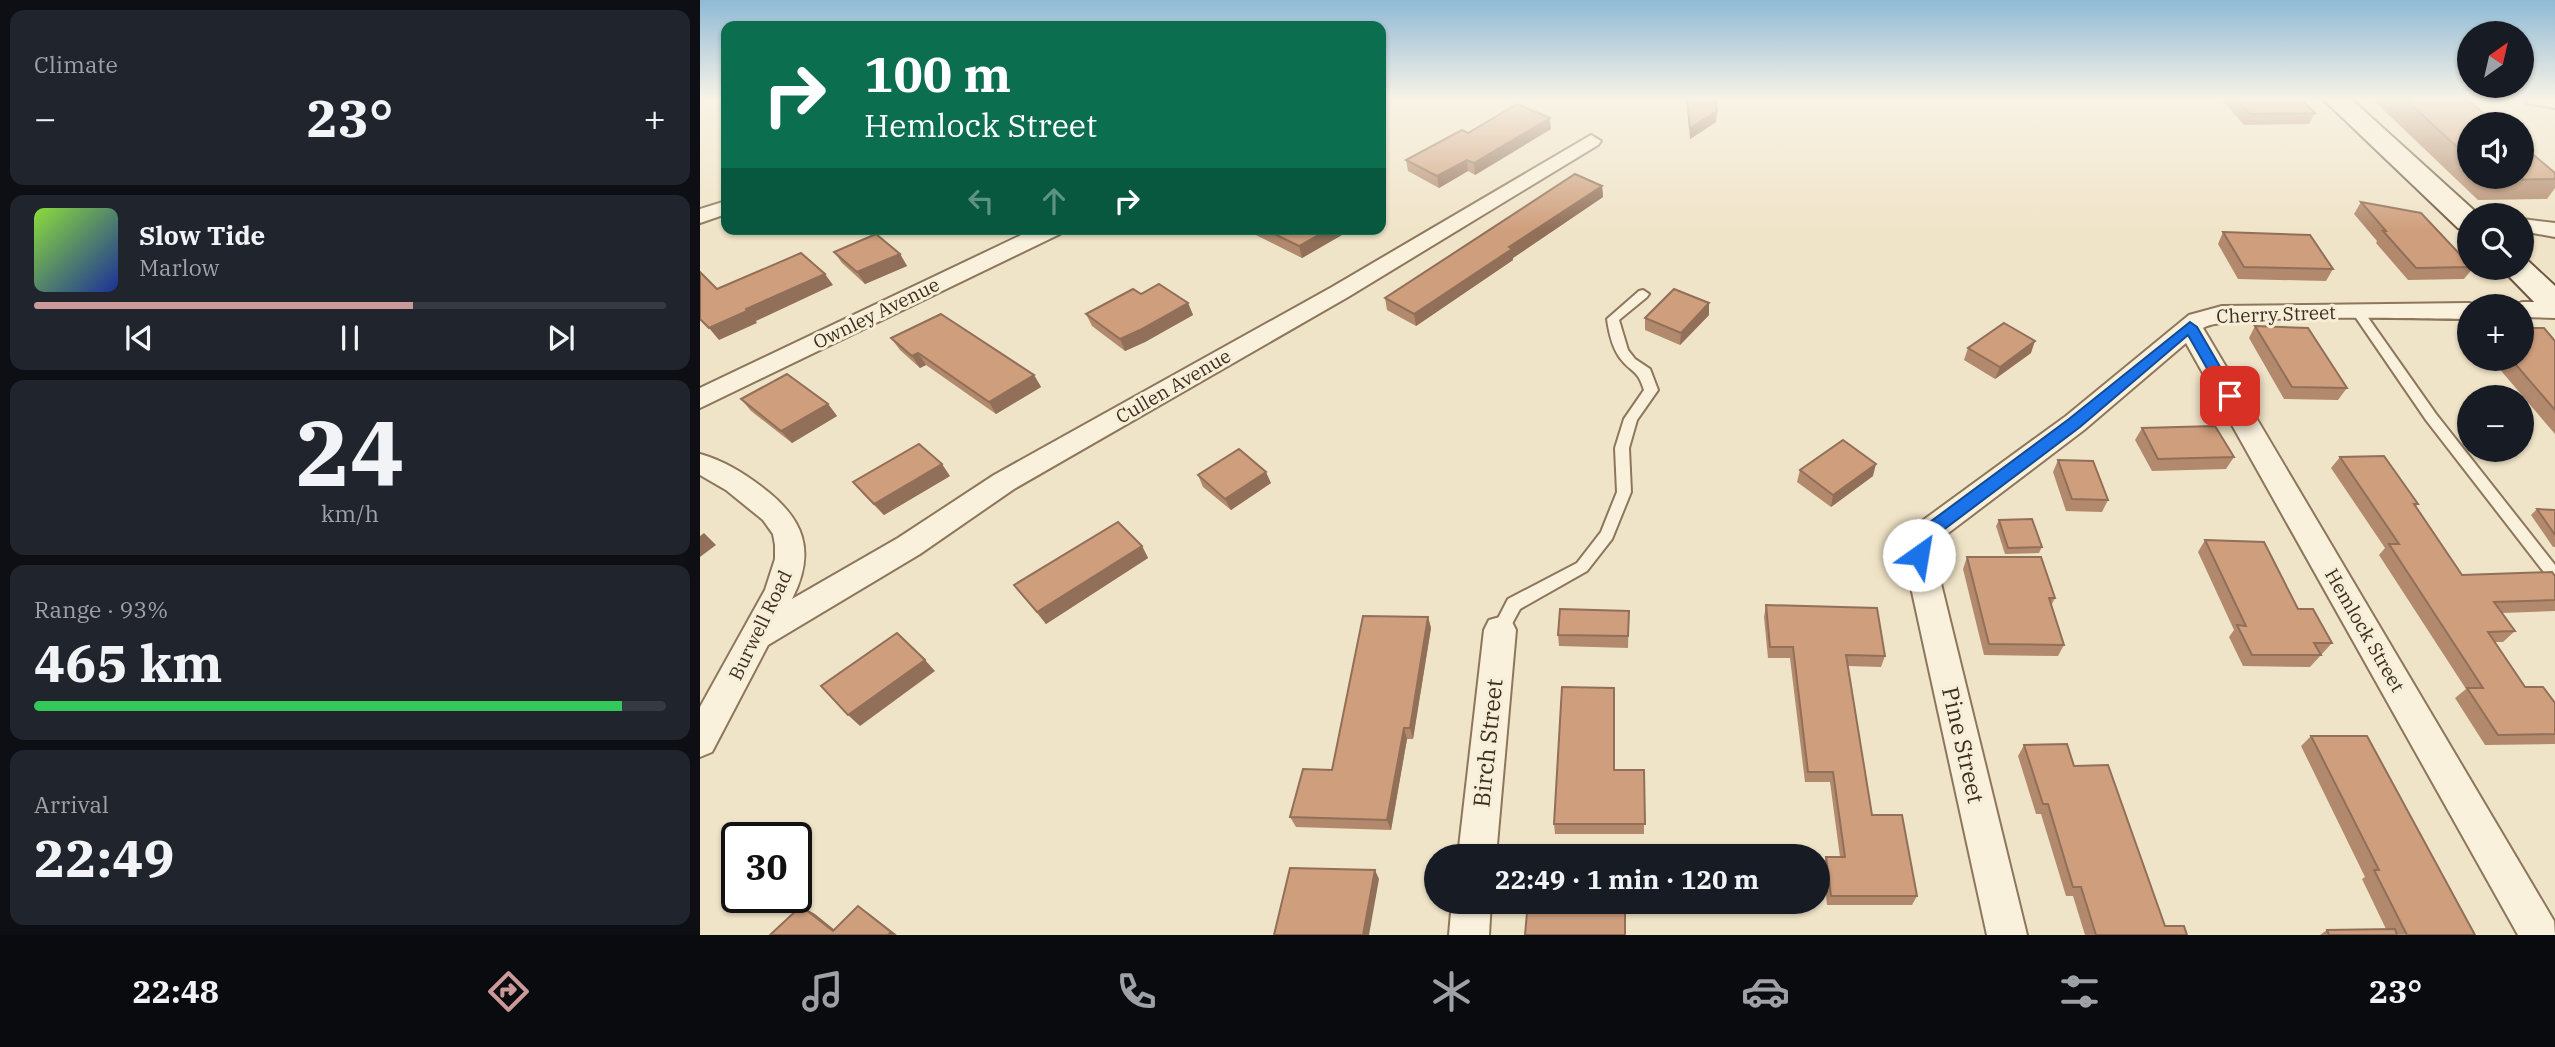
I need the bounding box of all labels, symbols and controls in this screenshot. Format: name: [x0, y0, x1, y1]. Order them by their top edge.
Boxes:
north arrow: [2457, 21, 2534, 98]
map controls: [2457, 21, 2534, 462]
text: 100 m: [864, 42, 1011, 105]
text: Climate: [34, 49, 118, 79]
icon: right: [749, 49, 840, 140]
text: 23°: [307, 84, 393, 151]
text: −: [34, 93, 57, 142]
text: +: [643, 93, 666, 142]
text: Hemlock Street: [864, 104, 1097, 146]
button: sound: [2457, 112, 2534, 189]
icon: left: [962, 182, 1000, 220]
icon: ahead: [1035, 182, 1073, 220]
icon: right: [1108, 182, 1146, 220]
button: search: [2457, 203, 2534, 280]
text: Slow Tide: [139, 218, 265, 252]
text: Marlow: [139, 252, 219, 282]
street label: Ownley Avenue: [809, 272, 943, 354]
button: +: [2457, 294, 2534, 371]
street label: Cherry Street: [2216, 300, 2337, 328]
icon: previous: [120, 319, 158, 357]
icon: pause: [331, 319, 369, 357]
icon: next: [542, 319, 580, 357]
street label: Cullen Avenue: [1111, 343, 1235, 429]
pin: [2200, 366, 2260, 426]
icon: arrive: [2211, 377, 2249, 415]
button: −: [2457, 385, 2534, 462]
text: 24: [295, 393, 405, 511]
text: km/h: [321, 498, 379, 528]
position arrow: [1882, 518, 1956, 592]
street label: Hemlock Street: [2320, 564, 2410, 696]
street label: Burwell Road: [723, 566, 797, 684]
text: Range · 93%: [34, 594, 168, 624]
text: 465 km: [34, 629, 223, 696]
street label: Birch Street: [1465, 677, 1509, 809]
street label: Pine Street: [1936, 684, 1992, 806]
text: Arrival: [34, 789, 109, 819]
speed limit sign: 30: [721, 822, 812, 913]
text: 22:49: [34, 824, 175, 891]
text: 22:49 · 1 min · 120 m: [1495, 862, 1759, 896]
icon: directions: [484, 967, 533, 1016]
icon: music: [798, 967, 847, 1016]
icon: phone: [1112, 967, 1161, 1016]
icon: climate: [1427, 967, 1476, 1016]
icon: car: [1741, 967, 1790, 1016]
icon: filters: [2055, 967, 2104, 1016]
text: 22:48: [133, 970, 219, 1012]
text: 23°: [2369, 970, 2422, 1012]

